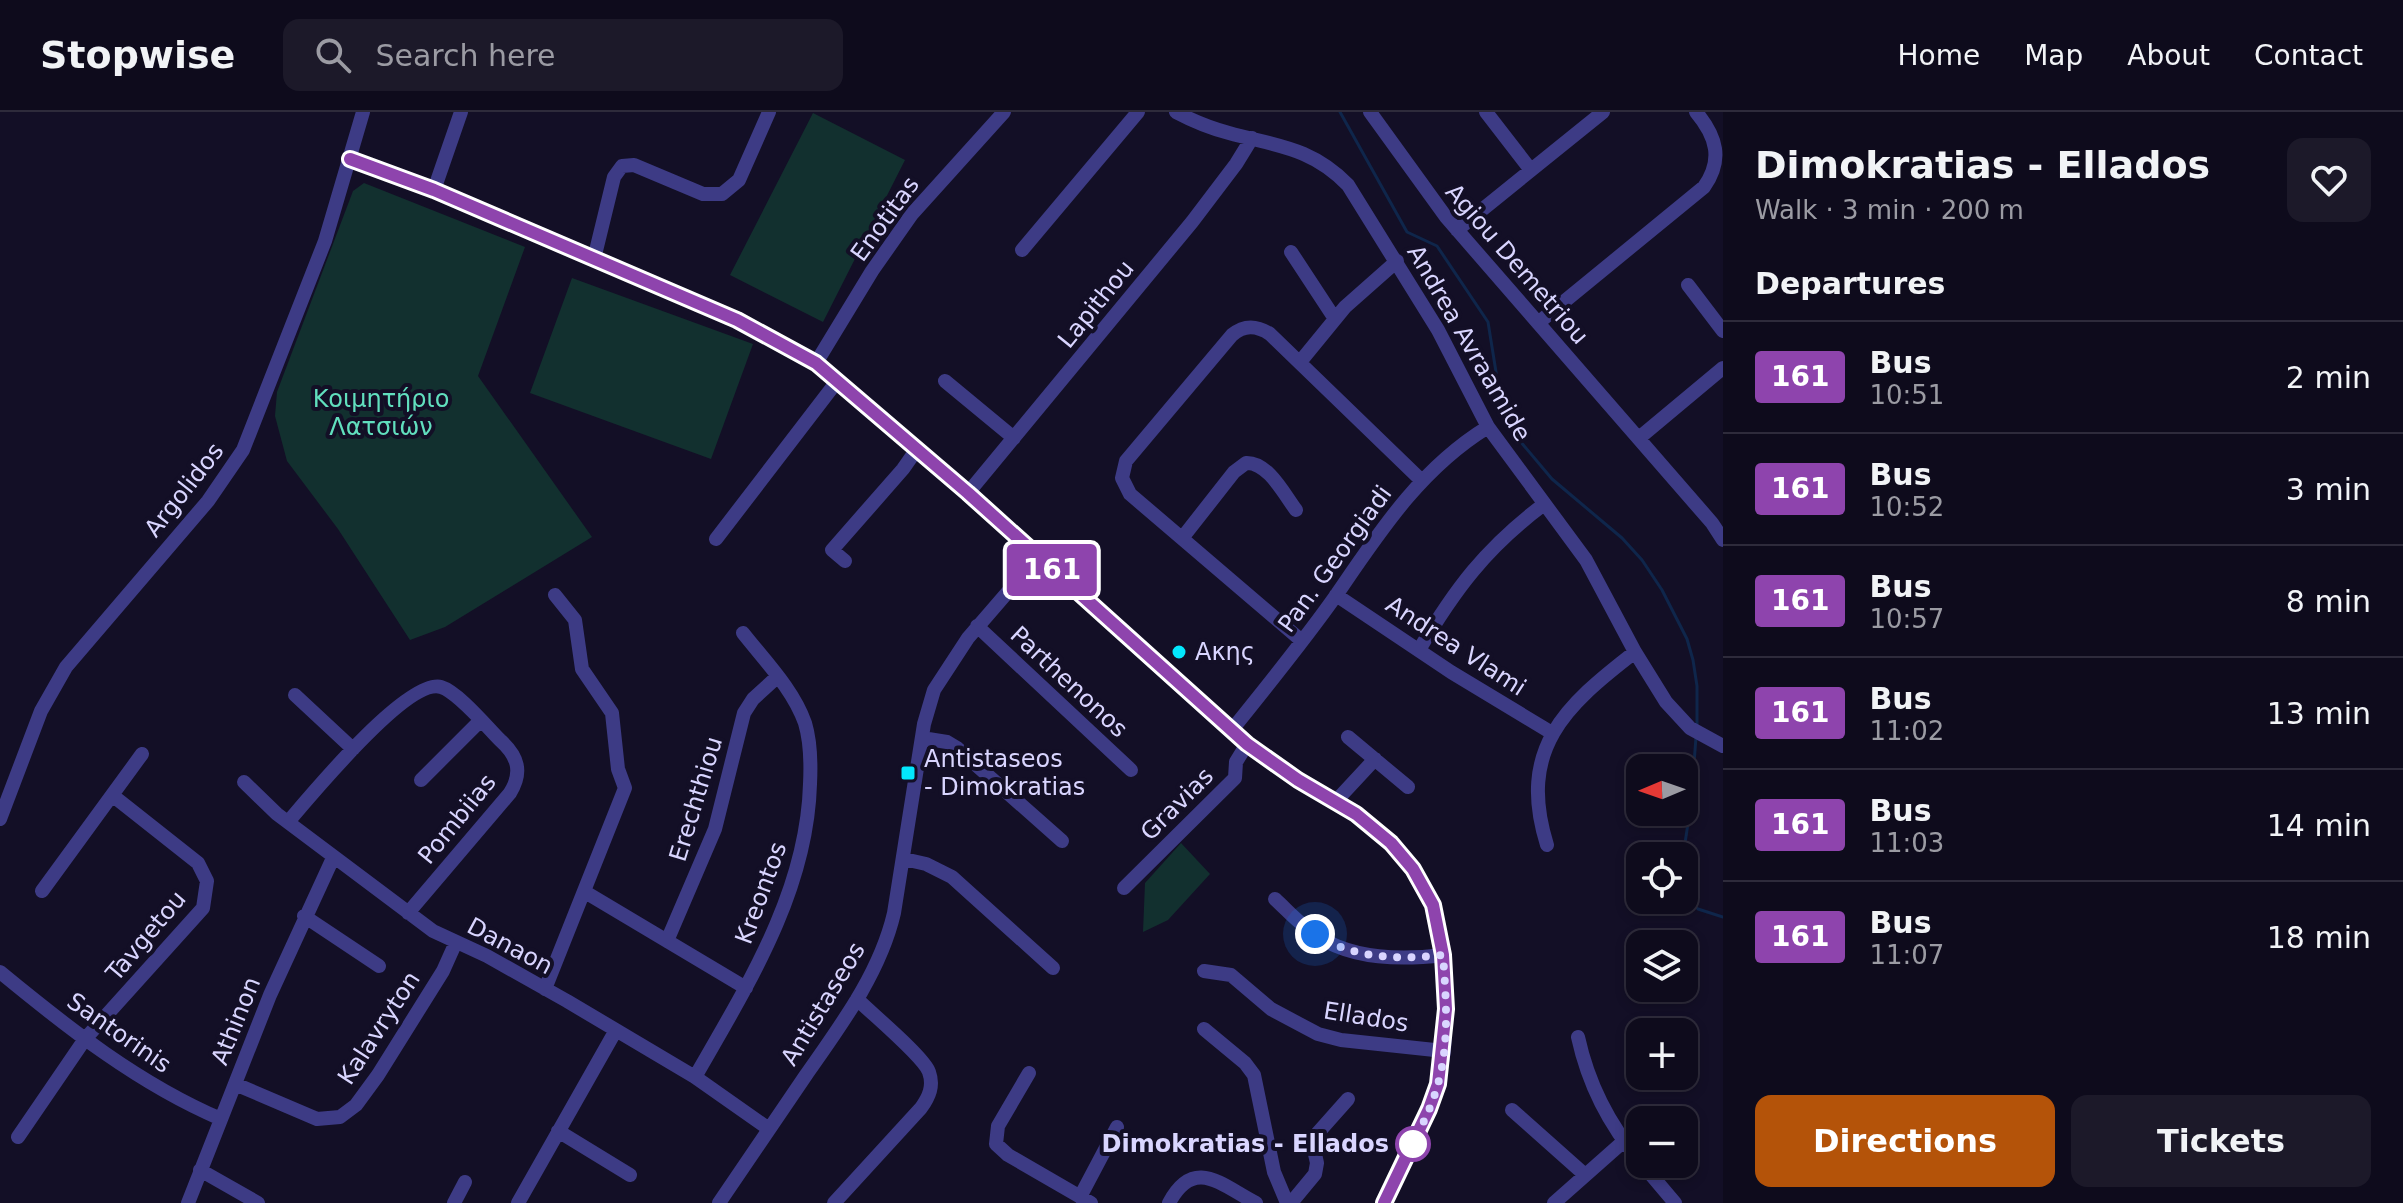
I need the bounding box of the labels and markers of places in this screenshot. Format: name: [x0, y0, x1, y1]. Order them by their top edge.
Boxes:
place label: Ακης: [1195, 638, 1255, 666]
marker: Ακης: [1170, 643, 1188, 661]
place label: Antistaseos - Dimokratias: [924, 745, 1085, 801]
marker: Antistaseos - Dimokratias: [899, 764, 917, 782]
marker: Dimokratias - Ellados: [1396, 1127, 1430, 1161]
place label: Dimokratias - Ellados: [1102, 1130, 1389, 1158]

